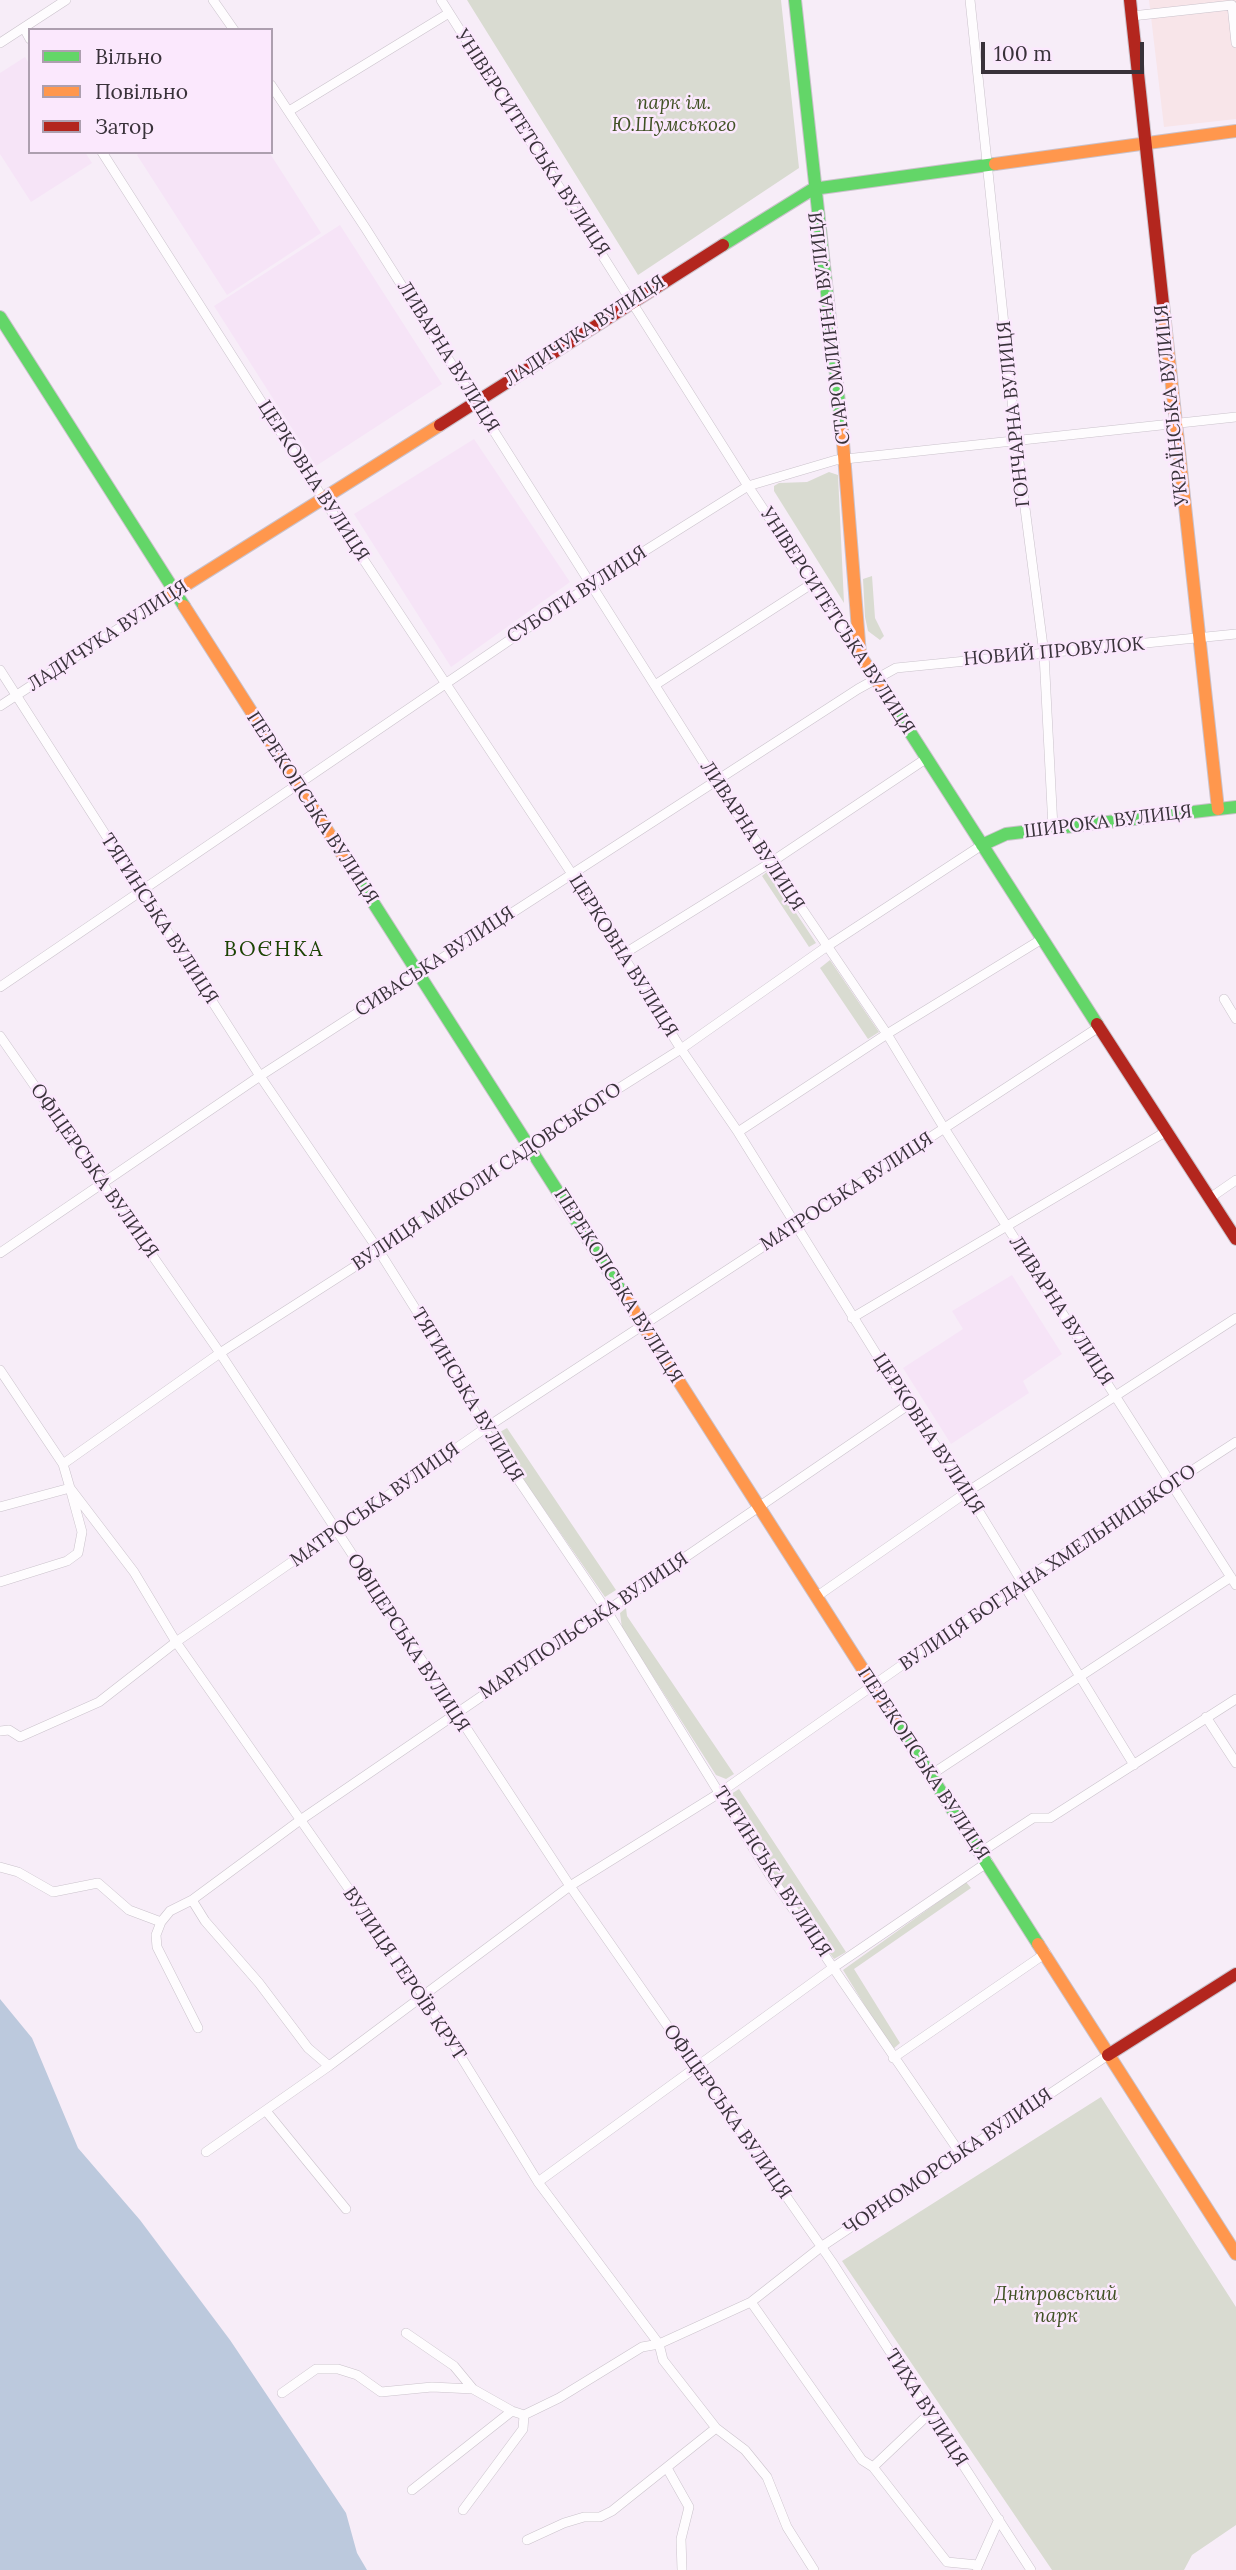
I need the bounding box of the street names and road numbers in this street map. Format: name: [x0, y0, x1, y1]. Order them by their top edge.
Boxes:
street label: УНІВЕРСИТЕТСЬКА ВУЛИЦЯ: [450, 25, 614, 261]
street label: СТАРОМЛИННА ВУЛИЦЯ: [804, 210, 856, 446]
street label: ЛАДИЧУКА ВУЛИЦЯ: [500, 271, 670, 391]
street label: ЛИВАРНА ВУЛИЦЯ: [392, 277, 504, 437]
street label: УКРАЇНСЬКА ВУЛИЦЯ: [1150, 303, 1194, 507]
street label: ГОНЧАРНА ВУЛИЦЯ: [993, 320, 1035, 508]
street label: ЦЕРКОВНА ВУЛИЦЯ: [252, 396, 374, 566]
street label: УНІВЕРСИТЕТСЬКА ВУЛИЦЯ: [755, 503, 919, 739]
street label: СУБОТИ ВУЛИЦЯ: [503, 541, 651, 649]
street label: ЛАДИЧУКА ВУЛИЦЯ: [23, 576, 193, 696]
street label: НОВИЙ ПРОВУЛОК: [962, 633, 1146, 671]
street label: ПЕРЕКОПСЬКА ВУЛИЦЯ: [241, 707, 383, 909]
street label: ЛИВАРНА ВУЛИЦЯ: [695, 757, 809, 915]
street label: ШИРОКА ВУЛИЦЯ: [1023, 800, 1193, 844]
street label: ТЯГИНСЬКА ВУЛИЦЯ: [95, 830, 223, 1008]
street label: ЦЕРКОВНА ВУЛИЦЯ: [564, 871, 682, 1041]
street label: СИВАСЬКА ВУЛИЦЯ: [351, 902, 519, 1022]
street label: ВУЛИЦЯ МИКОЛИ САДОВСЬКОГО: [348, 1078, 626, 1276]
street label: ОФІЦЕРСЬКА ВУЛИЦЯ: [25, 1079, 163, 1263]
street label: МАТРОСЬКА ВУЛИЦЯ: [756, 1128, 938, 1256]
street label: ПЕРЕКОПСЬКА ВУЛИЦЯ: [549, 1185, 687, 1387]
street label: ЛИВАРНА ВУЛИЦЯ: [1004, 1232, 1118, 1390]
street label: ТЯГИНСЬКА ВУЛИЦЯ: [406, 1304, 528, 1486]
street label: ЦЕРКОВНА ВУЛИЦЯ: [867, 1349, 989, 1519]
street label: МАТРОСЬКА ВУЛИЦЯ: [286, 1438, 464, 1572]
street label: ВУЛИЦЯ БОГДАНА ХМЕЛЬНИЦЬКОГО: [895, 1460, 1201, 1676]
street label: МАРІУПОЛЬСЬКА ВУЛИЦЯ: [475, 1548, 693, 1704]
street label: ОФІЦЕРСЬКА ВУЛИЦЯ: [342, 1550, 474, 1736]
street label: ПЕРЕКОПСЬКА ВУЛИЦЯ: [852, 1663, 994, 1865]
street label: ТЯГИНСЬКА ВУЛИЦЯ: [708, 1783, 836, 1961]
street label: ВУЛИЦЯ ГЕРОЇВ КРУТ: [338, 1883, 470, 2065]
street label: ОФІЦЕРСЬКА ВУЛИЦЯ: [658, 2020, 796, 2204]
street label: ЧОРНОМОРСЬКА ВУЛИЦЯ: [839, 2084, 1057, 2240]
street label: ТИХА ВУЛИЦЯ: [880, 2345, 972, 2471]

